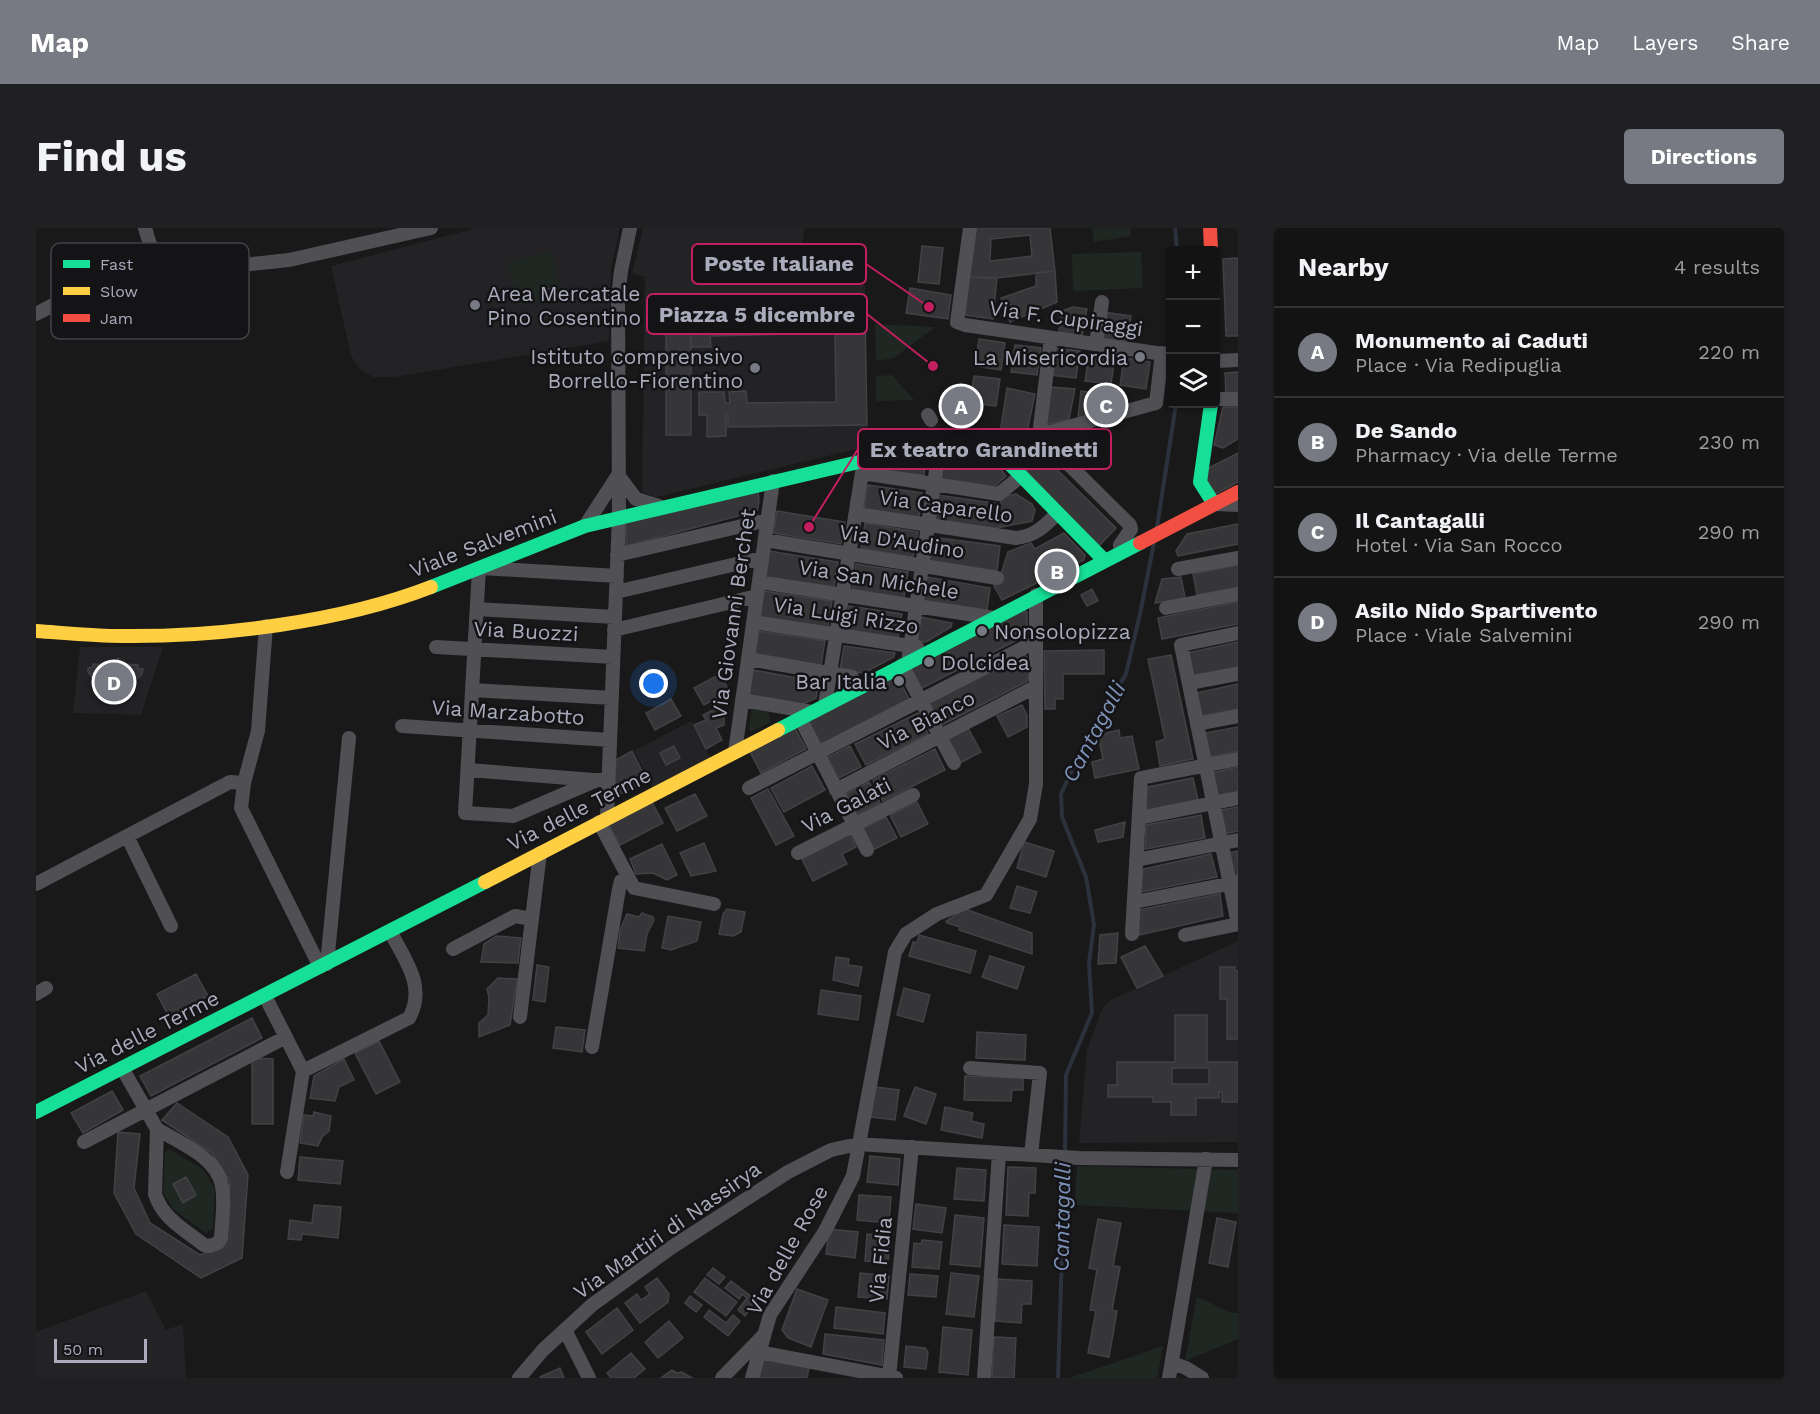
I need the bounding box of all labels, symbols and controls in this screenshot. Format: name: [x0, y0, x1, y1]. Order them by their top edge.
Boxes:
text: Map: [30, 26, 89, 59]
text: Map: [1556, 30, 1599, 55]
text: Layers: [1632, 30, 1698, 55]
text: Share: [1731, 30, 1790, 55]
button: Directions: [1624, 129, 1784, 184]
text: Find us: [36, 132, 187, 181]
legend: [51, 243, 249, 339]
callout: Poste Italiane: [692, 244, 866, 284]
map controls: [1166, 246, 1220, 408]
button: +: [1166, 246, 1220, 300]
text: Poste Italiane: [704, 251, 854, 276]
text: Nearby: [1298, 252, 1389, 282]
text: Fast: [100, 255, 133, 274]
text: 4 results: [1674, 255, 1760, 279]
place label: Area Mercatale Pino Cosentino: [487, 281, 641, 330]
text: Slow: [100, 282, 138, 301]
callout: Piazza 5 dicembre: [647, 294, 867, 334]
street label: Via F. Cupiraggi: [987, 295, 1145, 341]
marker: Area Mercatale Pino Cosentino: [468, 298, 482, 312]
button: −: [1166, 300, 1220, 354]
text: Piazza 5 dicembre: [659, 302, 855, 327]
text: Jam: [100, 309, 133, 328]
text: Monumento ai Caduti: [1355, 328, 1588, 353]
text: A: [1311, 340, 1324, 364]
text: 220 m: [1698, 340, 1760, 364]
place label: Istituto comprensivo Borrello-Fiorentino: [530, 344, 743, 393]
place label: La Misericordia: [973, 345, 1128, 370]
marker: La Misericordia: [1133, 350, 1147, 364]
text: Place · Via Redipuglia: [1355, 353, 1561, 377]
button: layers: [1166, 354, 1220, 408]
marker: Istituto comprensivo Borrello-Fiorentino: [748, 361, 762, 375]
pin: C: [1086, 382, 1126, 428]
pin: A: [942, 384, 980, 429]
text: De Sando: [1355, 418, 1457, 443]
callout: Ex teatro Grandinetti: [858, 429, 1111, 469]
text: B: [1311, 430, 1324, 454]
text: 230 m: [1698, 430, 1760, 454]
text: Ex teatro Grandinetti: [870, 437, 1098, 462]
text: Pharmacy · Via delle Terme: [1355, 443, 1618, 467]
street label: Via Caparello: [877, 484, 1015, 528]
street label: Viale Salvemini: [406, 504, 560, 582]
street label: Via Giovanni Berchet: [706, 507, 760, 721]
text: Il Cantagalli: [1355, 508, 1485, 533]
street label: Via D'Audino: [837, 519, 967, 563]
text: C: [1311, 520, 1324, 544]
text: 290 m: [1698, 520, 1760, 544]
text: Hotel · Via San Rocco: [1355, 533, 1563, 557]
pin: B: [1038, 548, 1076, 594]
street label: Via San Michele: [797, 554, 961, 604]
street label: Via Luigi Rizzo: [772, 591, 920, 639]
text: Asilo Nido Spartivento: [1355, 598, 1598, 623]
text: D: [1310, 610, 1325, 634]
text: 290 m: [1698, 610, 1760, 634]
street label: Via Buozzi: [473, 616, 579, 646]
place label: Nonsolopizza: [994, 619, 1131, 644]
text: Place · Viale Salvemini: [1355, 623, 1573, 647]
marker: Nonsolopizza: [975, 624, 989, 638]
place label: Dolcidea: [941, 650, 1030, 675]
marker: Dolcidea: [922, 655, 936, 669]
pin: D: [94, 660, 134, 704]
your location: [639, 669, 668, 698]
place label: Bar Italia: [795, 669, 887, 694]
marker: Bar Italia: [892, 674, 906, 688]
water label: Cantagalli: [1057, 677, 1131, 786]
street label: Via Bianco: [873, 685, 979, 755]
street label: Via Marzabotto: [431, 694, 585, 730]
street label: Via delle Terme: [503, 762, 655, 856]
street label: Via Galati: [797, 772, 895, 838]
street label: Via delle Terme: [71, 985, 223, 1079]
street label: Via Martiri di Nassirya: [569, 1156, 766, 1304]
water label: Cantagalli: [1049, 1161, 1075, 1272]
street label: Via delle Rose: [741, 1181, 833, 1319]
street label: Via Fidia: [863, 1215, 897, 1304]
scale bar: [54, 1336, 147, 1364]
text: 50 m: [63, 1340, 103, 1359]

